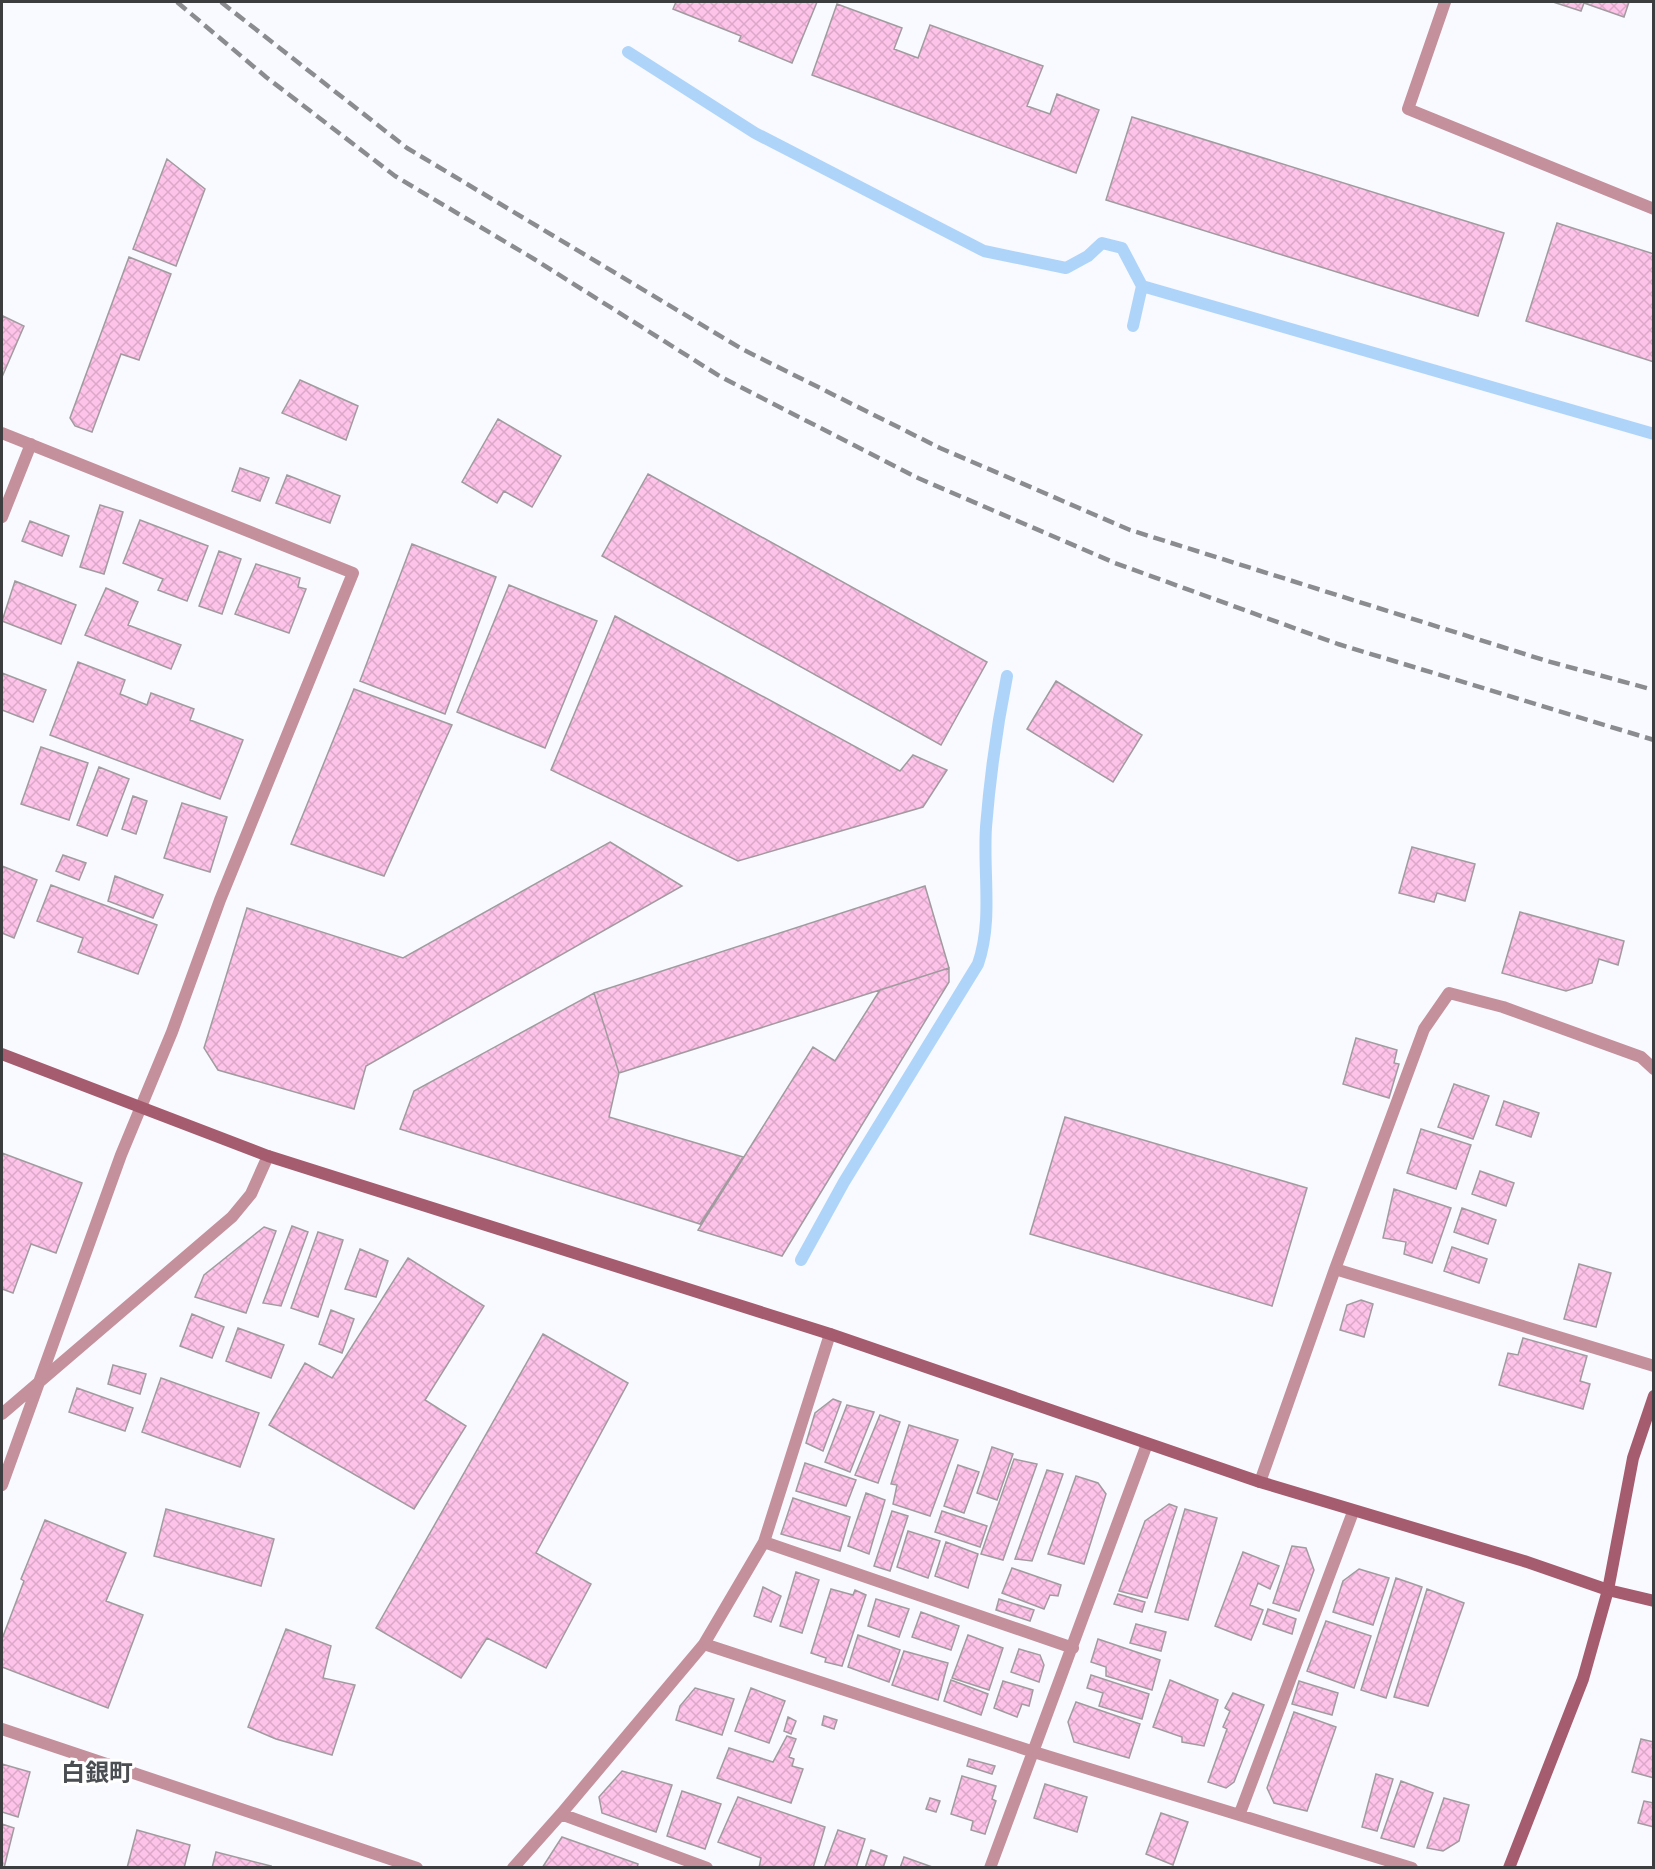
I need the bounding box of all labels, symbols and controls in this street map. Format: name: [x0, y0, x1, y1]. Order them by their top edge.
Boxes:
district label: 白銀町: [61, 1759, 133, 1786]

